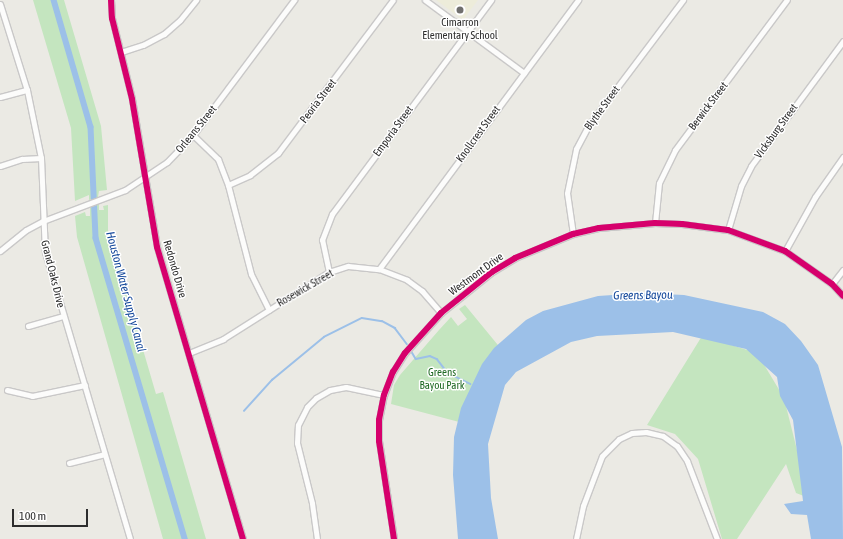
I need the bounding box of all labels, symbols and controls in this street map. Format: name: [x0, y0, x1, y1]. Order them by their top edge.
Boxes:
marker: Cimarron Elementary School: [455, 5, 465, 15]
place label: Cimarron Elementary School: [422, 16, 498, 42]
street label: Peoria Street: [297, 76, 339, 126]
street label: Berwick Street: [686, 79, 730, 133]
street label: Blythe Street: [581, 83, 623, 133]
street label: Vicksburg Street: [752, 101, 800, 161]
street label: Orleans Street: [173, 103, 219, 155]
street label: Emporia Street: [370, 103, 416, 159]
street label: Knollcrest Street: [453, 103, 503, 165]
water label: Houston Water Supply Canal: [102, 230, 148, 354]
street label: Grand Oaks Drive: [38, 239, 68, 309]
street label: Redondo Drive: [160, 239, 190, 299]
street label: Westmont Drive: [446, 250, 506, 298]
street label: Rosewick Street: [274, 267, 336, 309]
water label: Greens Bayou: [613, 288, 673, 304]
park label: Greens Bayou Park: [419, 366, 465, 392]
scale bar: [14, 501, 90, 527]
text: 100 m: [19, 509, 46, 523]

